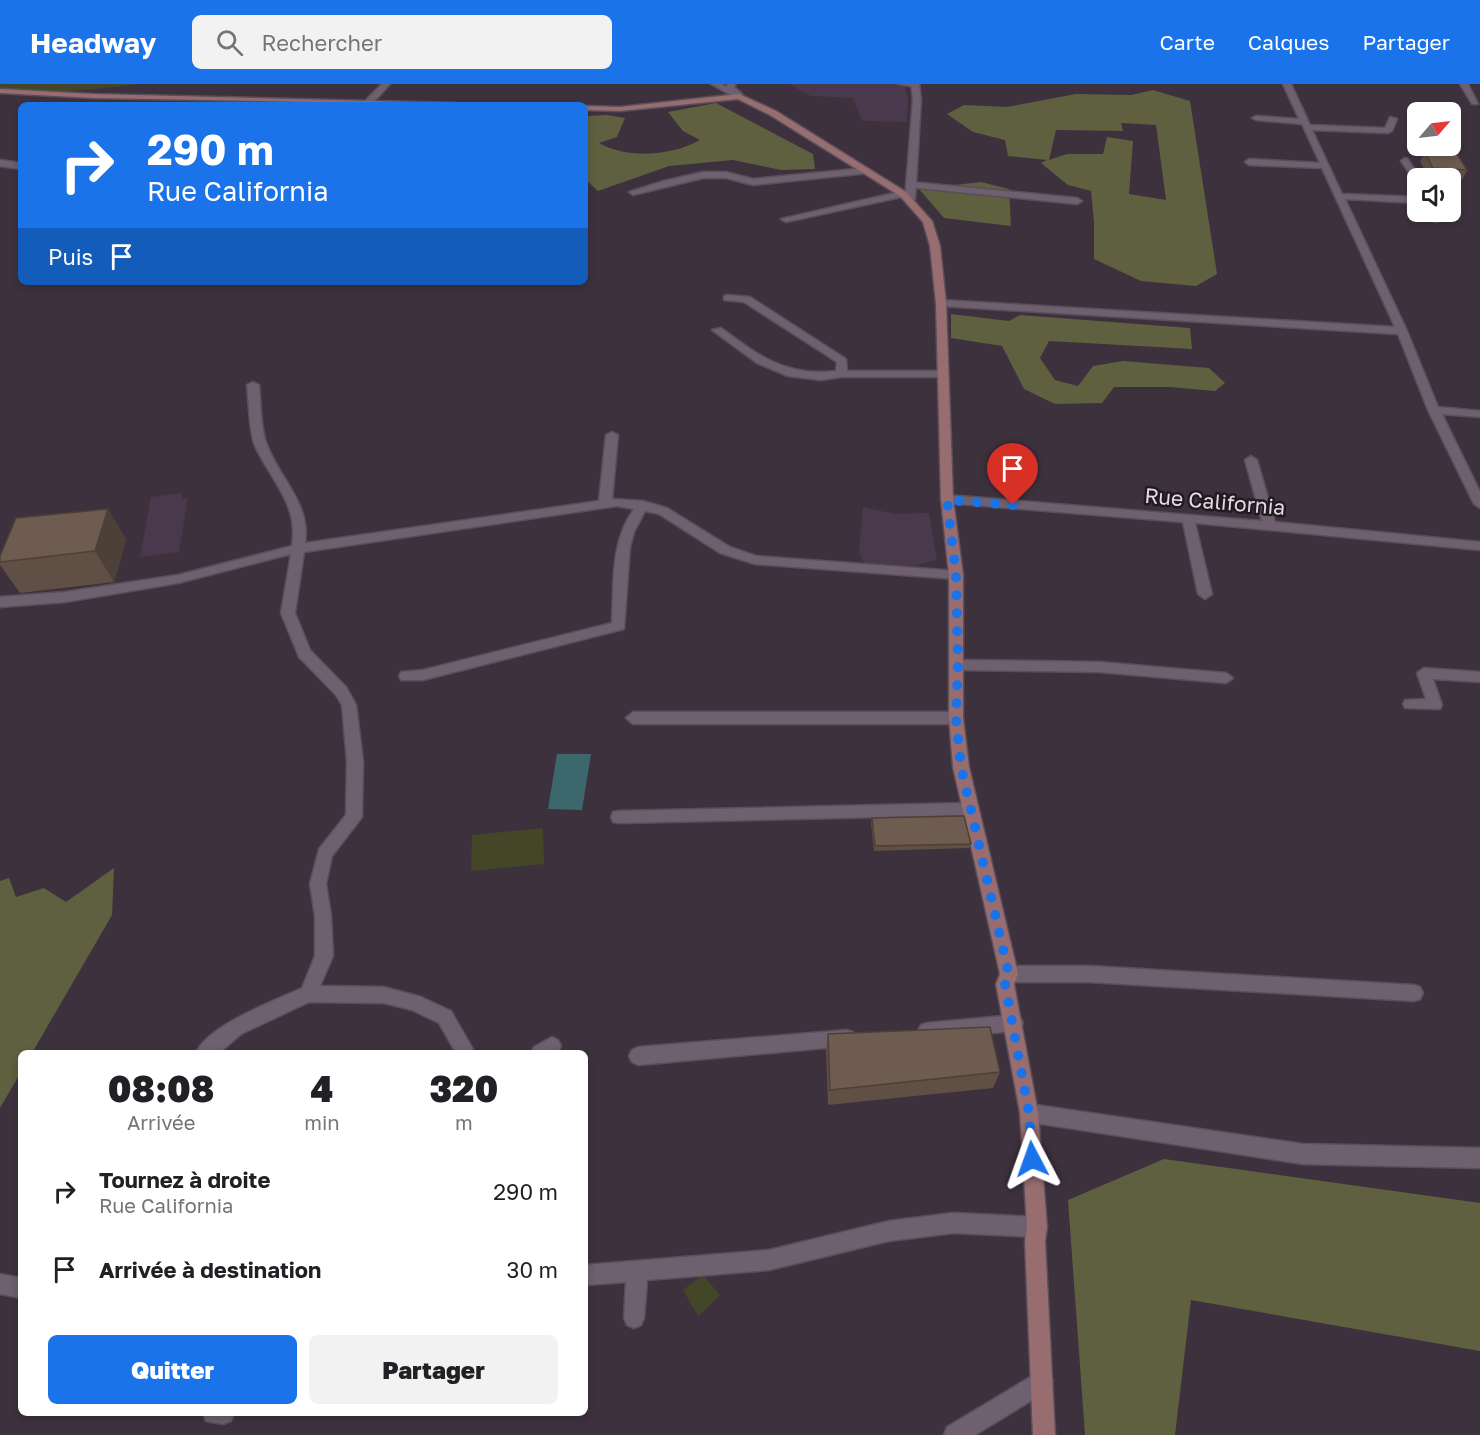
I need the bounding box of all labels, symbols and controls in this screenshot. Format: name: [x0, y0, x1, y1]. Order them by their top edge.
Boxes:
search box: [192, 15, 612, 69]
text: Headway: [30, 26, 156, 59]
icon: search: [213, 26, 246, 59]
text: Rechercher: [261, 29, 382, 56]
text: Carte: [1159, 29, 1215, 55]
text: Calques: [1248, 29, 1329, 55]
text: Partager: [1362, 29, 1450, 55]
north arrow: [1407, 102, 1461, 156]
map controls: [1407, 102, 1461, 222]
text: 290 m: [147, 124, 274, 174]
icon: right: [48, 126, 126, 204]
button: sound: [1407, 168, 1461, 222]
text: Rue California: [147, 175, 328, 207]
icon: arrive: [105, 240, 138, 273]
text: Puis: [48, 243, 93, 270]
pin: [987, 443, 1038, 505]
icon: arrive: [996, 452, 1029, 485]
street label: Rue California: [1144, 482, 1286, 520]
text: 08:08: [108, 1067, 214, 1110]
text: 4: [310, 1067, 333, 1110]
text: 320: [429, 1067, 498, 1110]
text: Arrivée: [127, 1110, 195, 1134]
text: min: [304, 1110, 340, 1134]
text: m: [455, 1110, 473, 1134]
position arrow: [1000, 1127, 1064, 1191]
text: Tournez à droite: [99, 1166, 270, 1193]
icon: right: [48, 1175, 81, 1208]
text: 290 m: [493, 1178, 558, 1205]
text: Rue California: [99, 1193, 233, 1217]
icon: arrive: [48, 1253, 81, 1286]
text: Arrivée à destination: [99, 1256, 321, 1283]
text: 30 m: [507, 1256, 558, 1283]
button: Quitter: [48, 1335, 297, 1404]
button: Partager: [309, 1335, 558, 1404]

